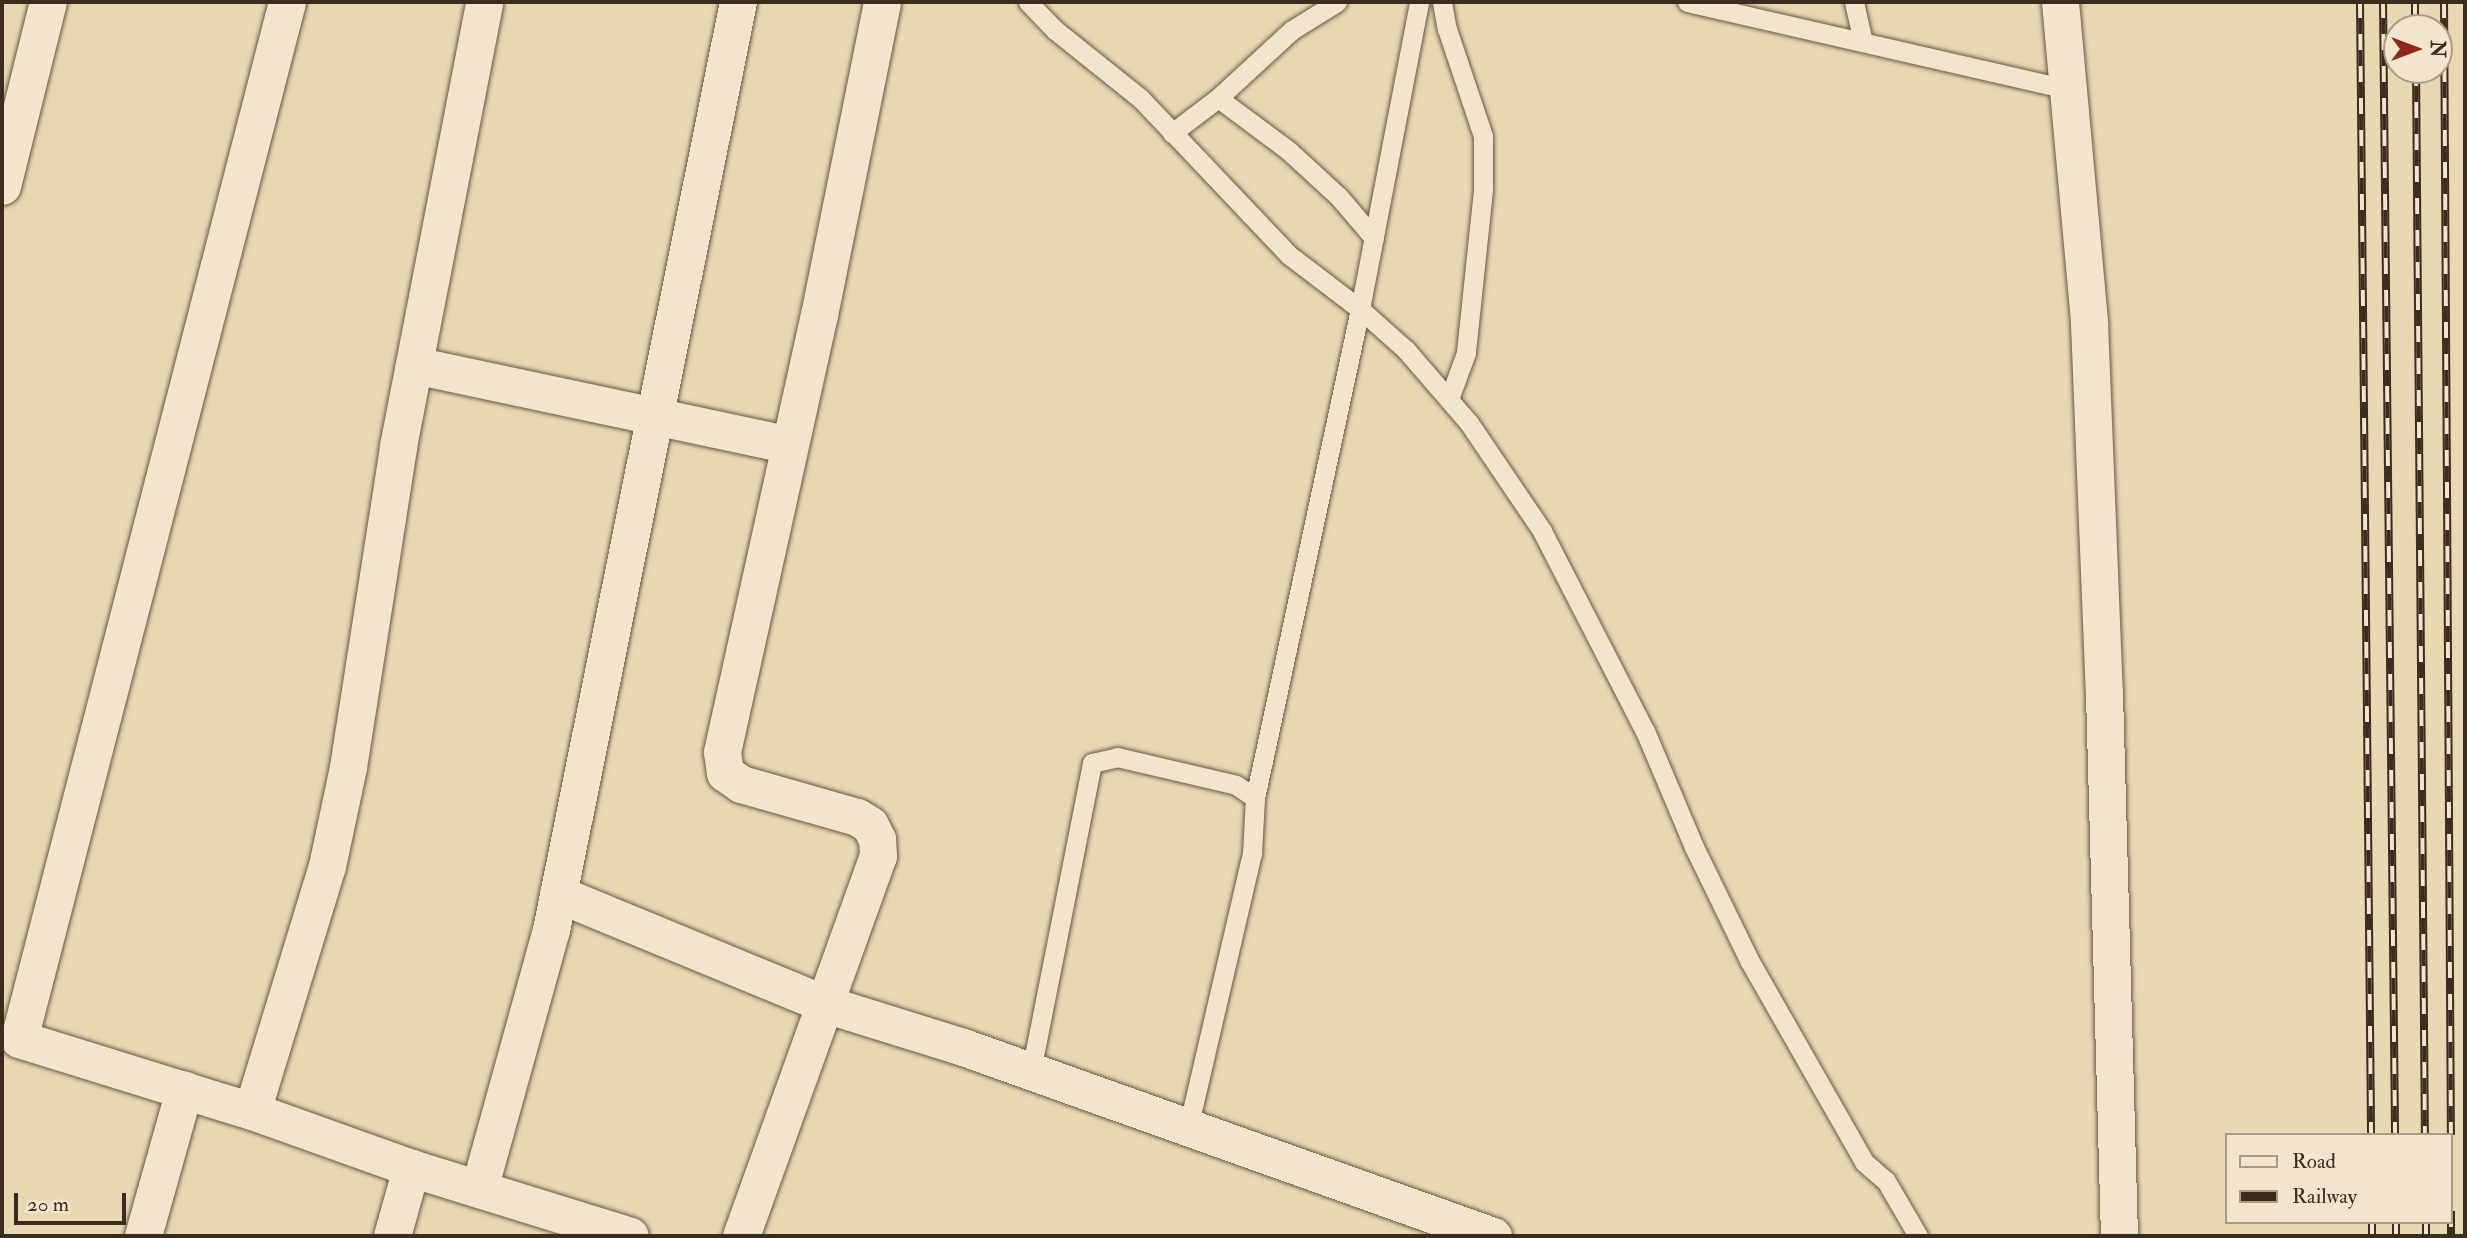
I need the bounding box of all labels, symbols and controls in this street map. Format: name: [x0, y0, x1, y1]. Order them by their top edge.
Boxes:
north arrow: [2383, 14, 2453, 84]
text: N: [2425, 40, 2449, 58]
legend: [2226, 1133, 2453, 1224]
text: Road: [2292, 1148, 2336, 1175]
scale bar: [18, 1178, 130, 1222]
text: Railway: [2292, 1183, 2357, 1210]
text: 20 m: [27, 1191, 69, 1218]

